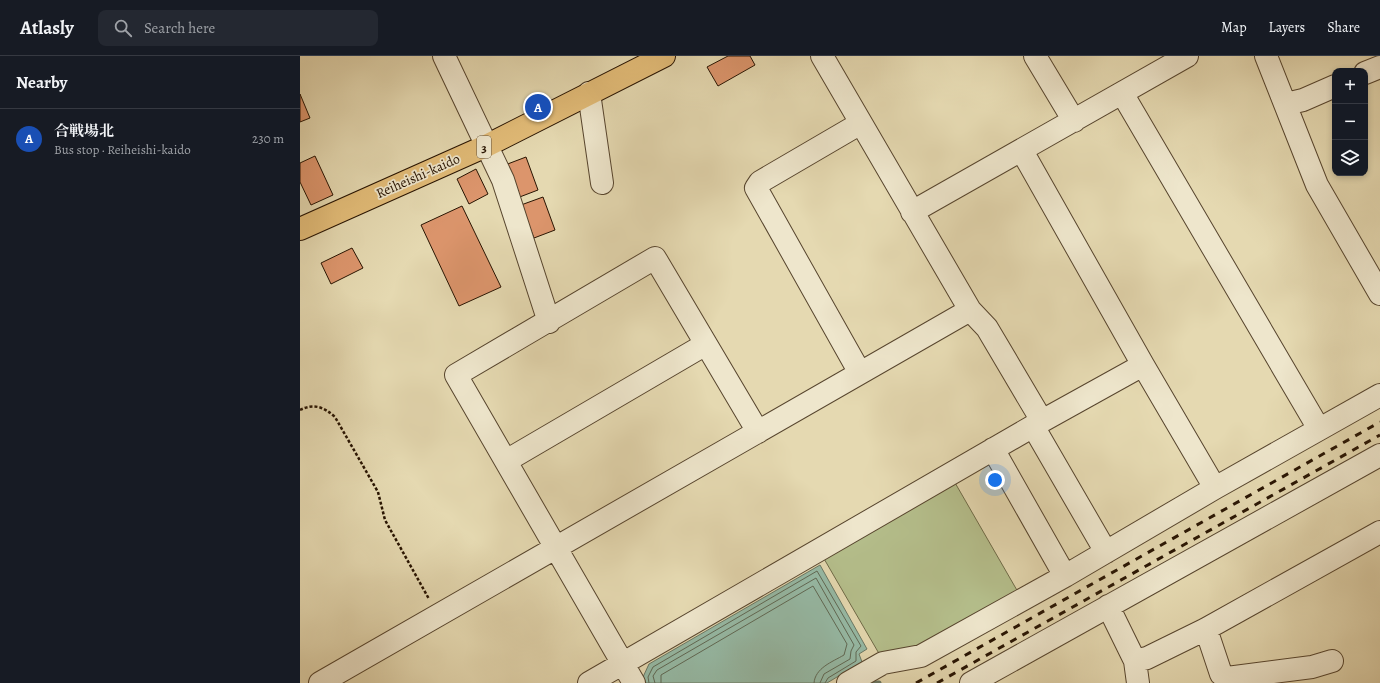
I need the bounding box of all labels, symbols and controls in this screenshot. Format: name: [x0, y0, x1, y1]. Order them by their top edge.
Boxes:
search box: [98, 10, 378, 46]
text: Atlasly: [20, 15, 74, 41]
icon: search: [112, 17, 134, 39]
text: Search here: [144, 18, 215, 38]
text: Map: [1221, 18, 1247, 37]
text: Layers: [1269, 18, 1305, 37]
text: Share: [1327, 18, 1360, 37]
map controls: [1332, 68, 1368, 176]
button: +: [1332, 68, 1368, 104]
text: Nearby: [16, 71, 67, 94]
pin: A: [525, 92, 551, 122]
button: −: [1332, 104, 1368, 140]
text: 合戦場北: [54, 121, 114, 141]
text: A: [25, 130, 33, 147]
text: 230 m: [252, 130, 284, 147]
road number: 3: [477, 136, 491, 158]
button: layers: [1332, 140, 1368, 176]
text: Bus stop · Reiheishi-kaido: [54, 141, 191, 158]
street label: Reiheishi-kaido: [373, 149, 463, 203]
your location: [985, 470, 1005, 490]

